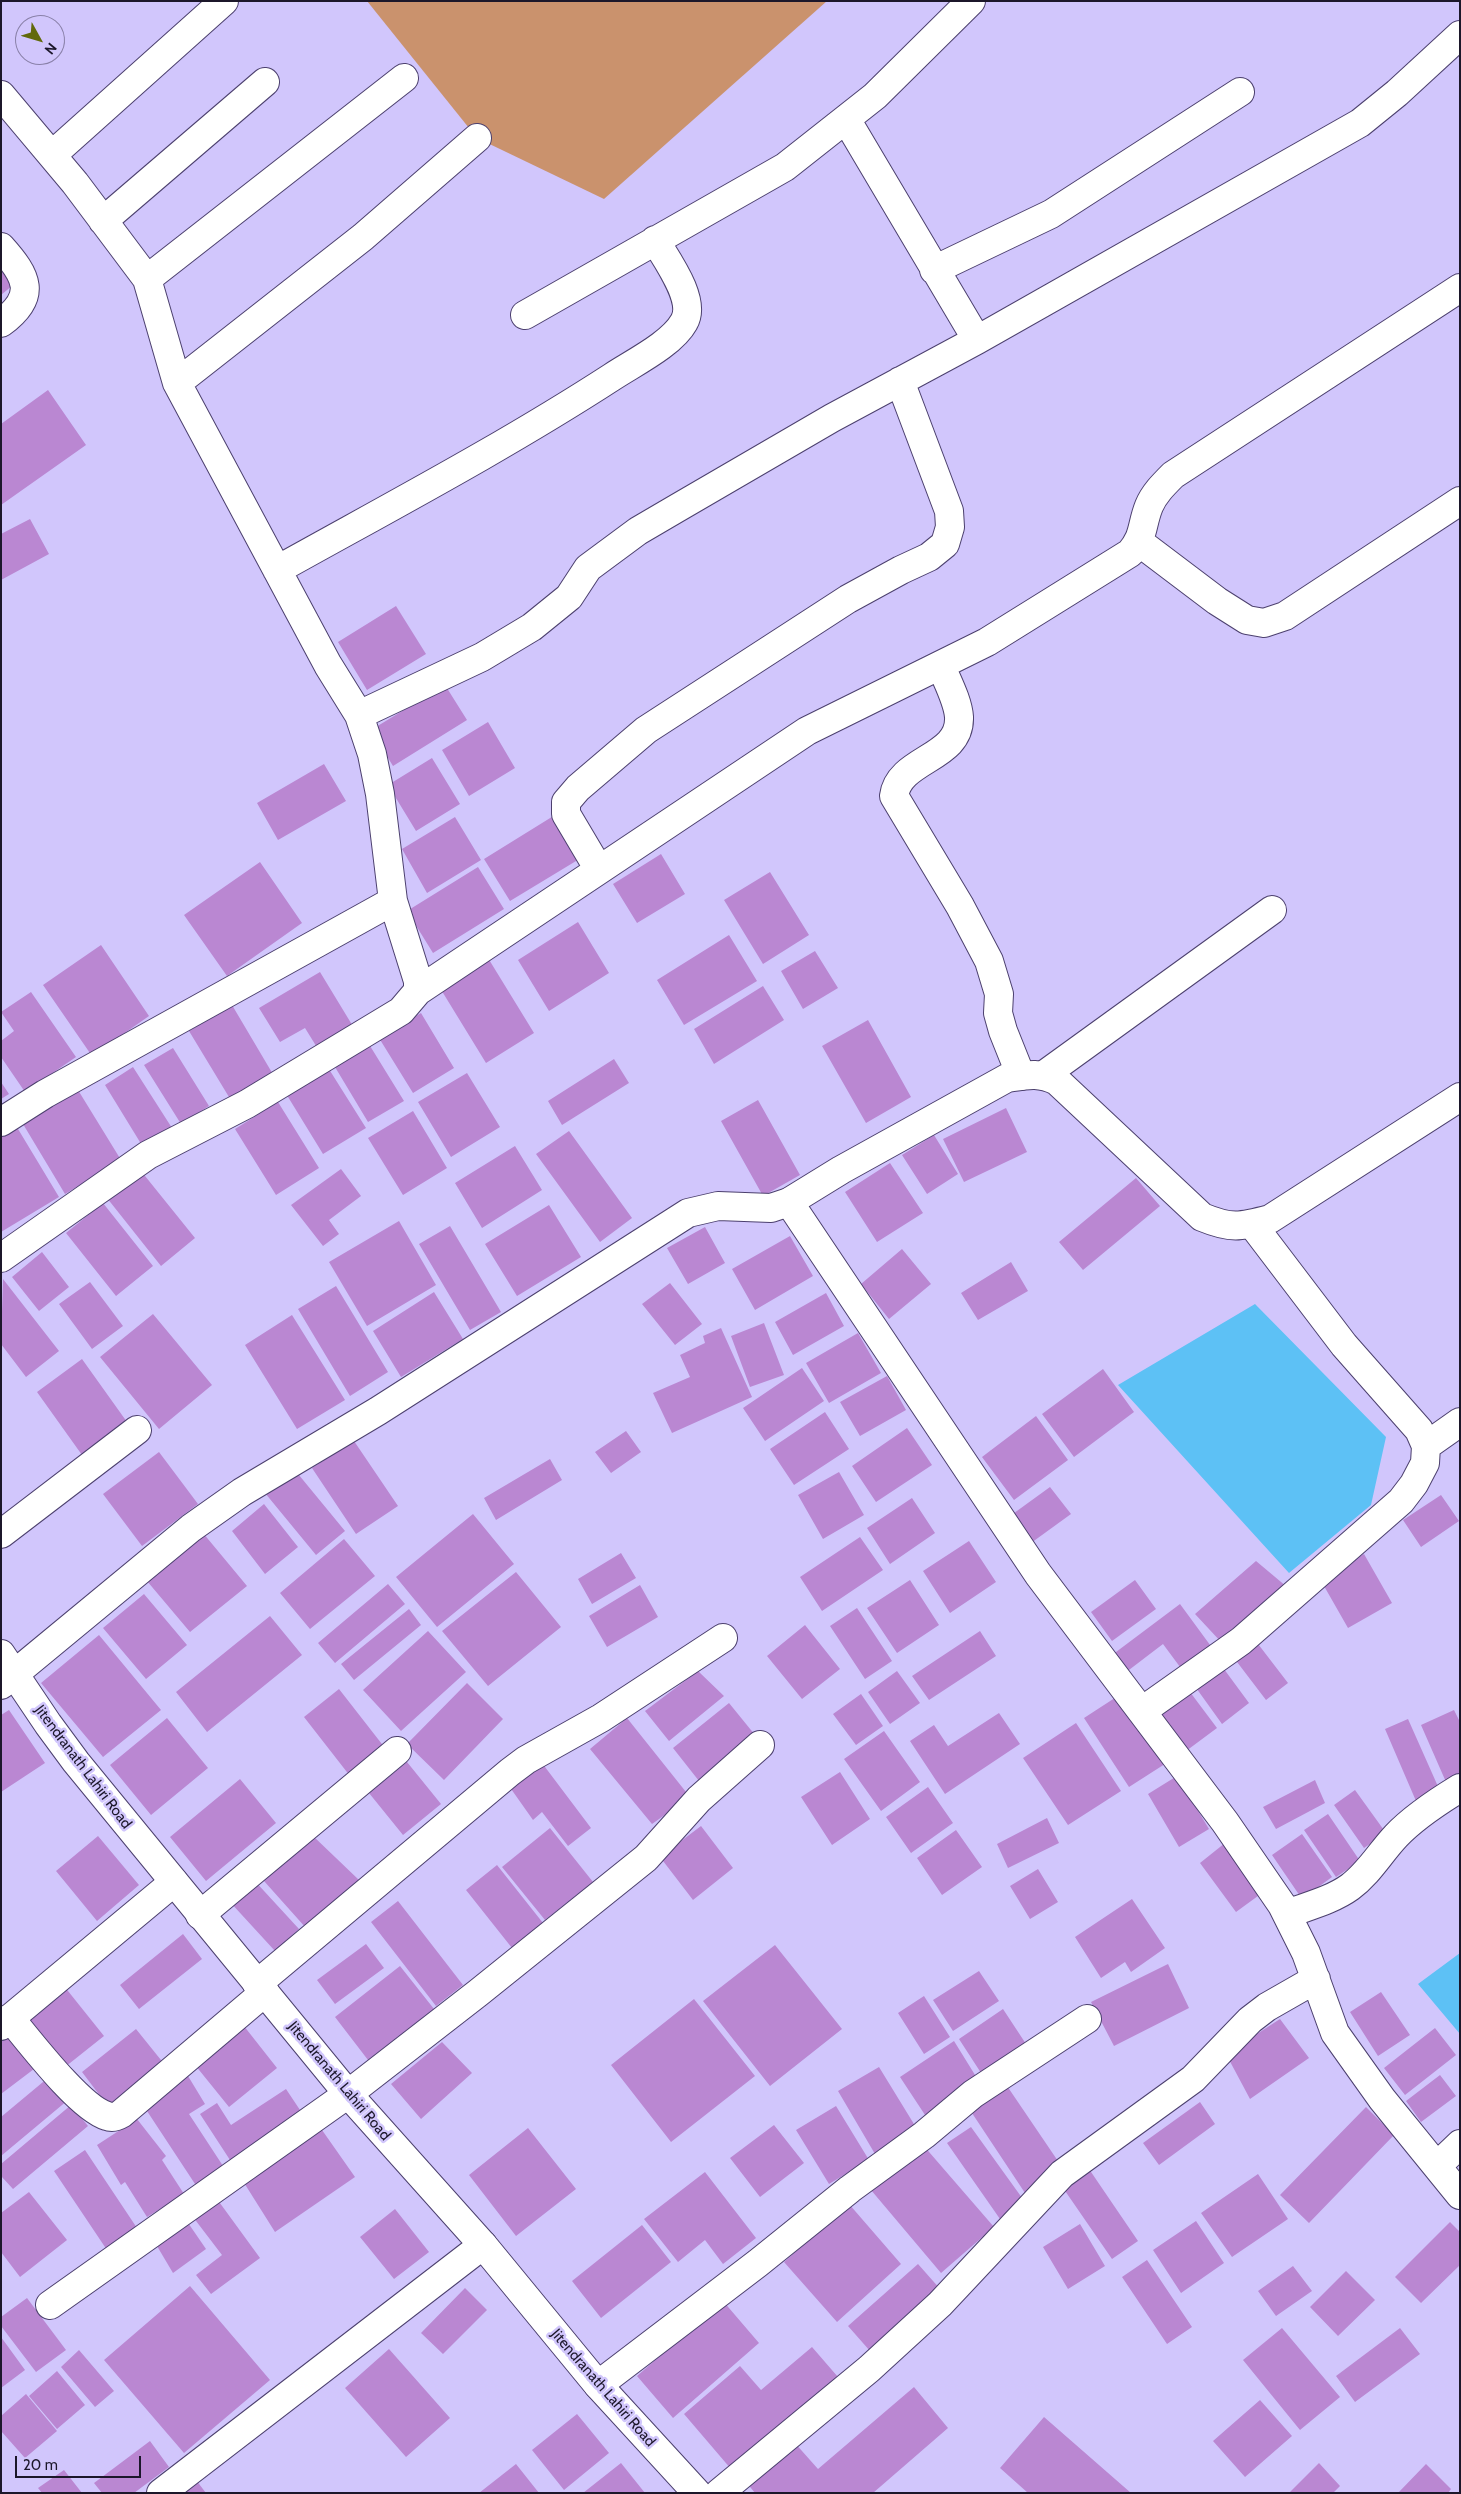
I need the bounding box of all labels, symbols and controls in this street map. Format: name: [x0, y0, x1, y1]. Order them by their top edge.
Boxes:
north arrow: [15, 15, 65, 65]
text: N: [41, 39, 61, 58]
street label: Jitendranath Lahiri Road: [31, 1702, 135, 1832]
street label: Jitendranath Lahiri Road: [284, 2018, 394, 2144]
street label: Jitendranath Lahiri Road: [547, 2326, 659, 2450]
scale bar: [18, 2446, 144, 2478]
text: 20 m: [23, 2456, 58, 2474]

